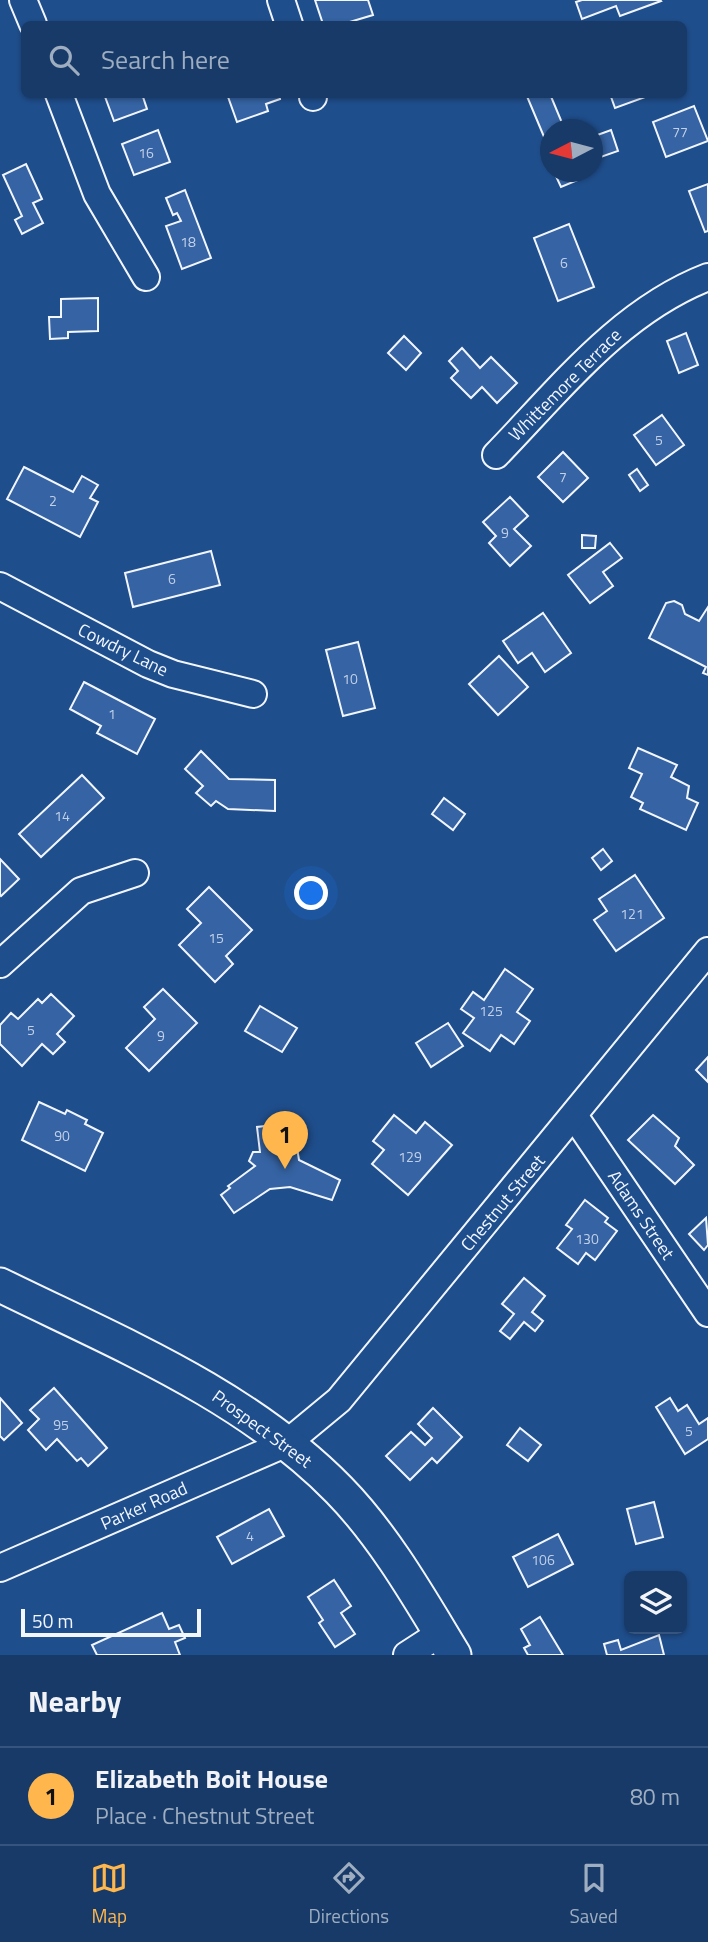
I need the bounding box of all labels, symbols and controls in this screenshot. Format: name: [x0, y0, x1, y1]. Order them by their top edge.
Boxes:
search box: [21, 21, 687, 98]
text: Search here: [101, 40, 230, 79]
icon: search: [45, 41, 83, 79]
north arrow: [540, 119, 603, 182]
house number: 77: [672, 121, 688, 142]
house number: 16: [138, 142, 154, 163]
house number: 18: [180, 231, 196, 252]
house number: 6: [560, 252, 568, 273]
street label: Whittemore Terrace: [502, 322, 627, 447]
house number: 5: [655, 429, 663, 450]
house number: 7: [559, 466, 567, 487]
house number: 2: [49, 490, 57, 511]
house number: 9: [501, 522, 509, 543]
house number: 6: [168, 568, 176, 589]
street label: Cowdry Lane: [74, 616, 173, 683]
house number: 10: [342, 668, 358, 689]
house number: 1: [108, 703, 116, 724]
house number: 14: [54, 805, 70, 826]
your location: [294, 876, 328, 910]
house number: 121: [620, 903, 644, 924]
house number: 15: [208, 927, 224, 948]
house number: 125: [479, 1000, 503, 1021]
house number: 5: [27, 1019, 35, 1040]
house number: 9: [157, 1025, 165, 1046]
pin: 1: [262, 1111, 308, 1169]
house number: 90: [54, 1125, 70, 1146]
house number: 129: [398, 1146, 422, 1167]
street label: Chestnut Street: [454, 1148, 552, 1257]
street label: Adams Street: [601, 1164, 682, 1266]
house number: 130: [575, 1228, 599, 1249]
street label: Prospect Street: [207, 1383, 318, 1475]
house number: 95: [53, 1414, 69, 1435]
house number: 5: [685, 1420, 693, 1441]
street label: Parker Road: [96, 1474, 192, 1537]
house number: 4: [246, 1525, 254, 1546]
house number: 106: [531, 1549, 555, 1570]
map controls: [624, 1571, 687, 1634]
button: layers: [624, 1571, 687, 1634]
scale bar: [21, 1606, 201, 1638]
text: 50 m: [32, 1606, 73, 1635]
text: Nearby: [28, 1678, 121, 1724]
text: Elizabeth Boit House: [95, 1759, 328, 1798]
text: 1: [45, 1779, 57, 1814]
text: 80 m: [630, 1779, 680, 1814]
text: Place · Chestnut Street: [95, 1798, 314, 1833]
tab: Map: [90, 1859, 128, 1930]
tab: Directions: [309, 1859, 389, 1930]
tab: Saved: [569, 1859, 618, 1930]

